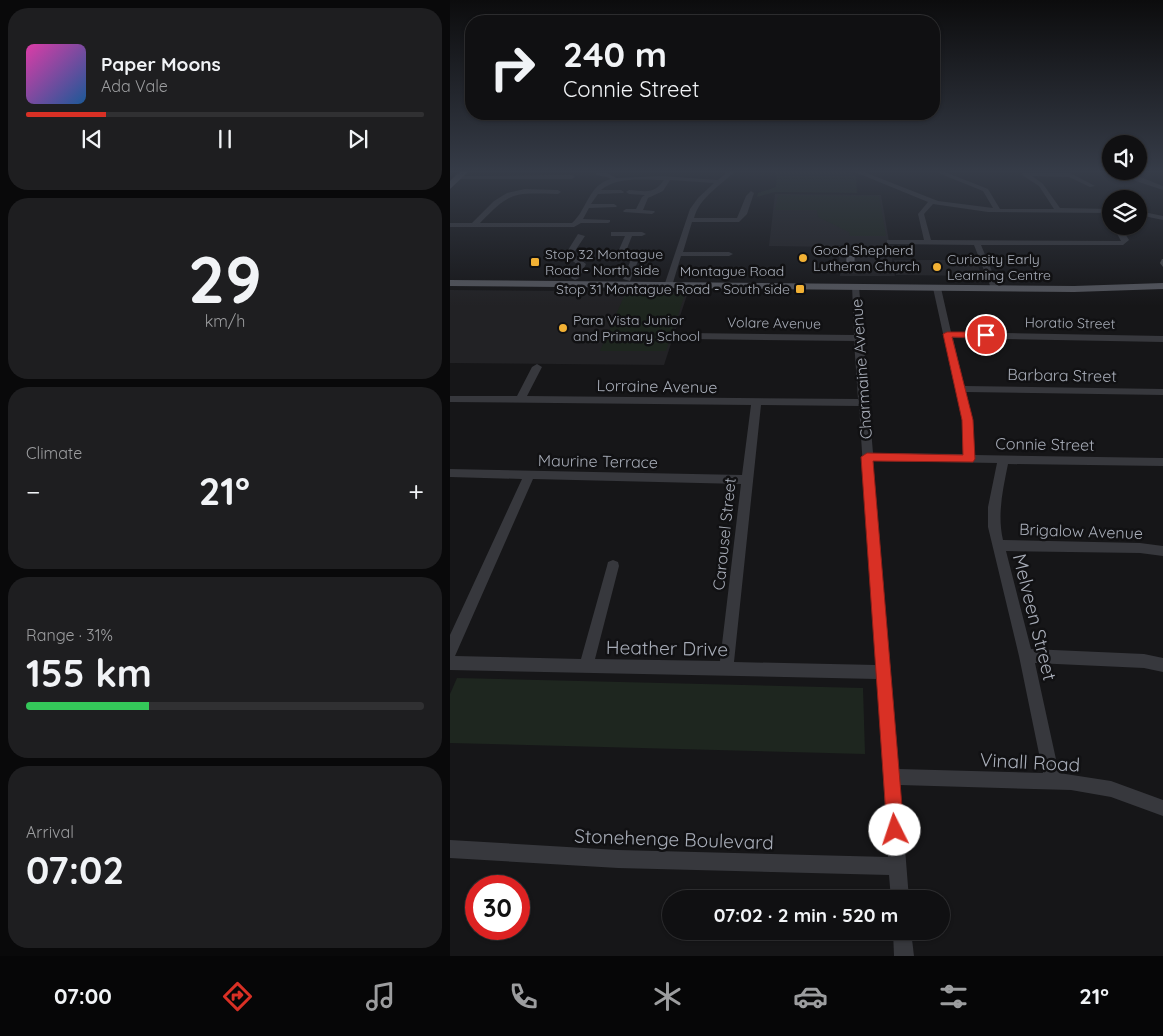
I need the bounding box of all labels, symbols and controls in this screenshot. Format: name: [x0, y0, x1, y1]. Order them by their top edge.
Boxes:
text: 240 m: [563, 32, 667, 76]
icon: right: [480, 35, 545, 100]
text: Paper Moons: [101, 52, 221, 76]
text: Connie Street: [563, 75, 699, 103]
text: Ada Vale: [101, 76, 168, 96]
icon: previous: [78, 125, 106, 153]
icon: pause: [211, 125, 239, 153]
icon: next: [344, 125, 372, 153]
map controls: [1102, 135, 1147, 235]
button: sound: [1102, 135, 1147, 180]
button: layers: [1102, 190, 1147, 235]
text: 29: [188, 238, 262, 319]
place label: Good Shepherd Lutheran Church: [813, 241, 920, 275]
place label: Stop 32 Montague Road - North side: [545, 245, 663, 279]
place label: Curiosity Early Learning Centre: [947, 250, 1051, 284]
marker: Good Shepherd Lutheran Church: [797, 252, 809, 264]
marker: Stop 32 Montague Road - North side: [529, 256, 541, 268]
marker: Curiosity Early Learning Centre: [931, 261, 943, 273]
street label: Montague Road: [680, 262, 784, 280]
place label: Stop 31 Montague Road - South side: [556, 280, 790, 298]
marker: Stop 31 Montague Road - South side: [794, 283, 806, 295]
street label: Charmaine Avenue: [846, 298, 876, 440]
text: km/h: [205, 311, 245, 331]
place label: Para Vista Junior and Primary School: [573, 311, 700, 345]
street label: Volare Avenue: [727, 313, 821, 333]
street label: Horatio Street: [1025, 313, 1116, 333]
pin: [965, 314, 1007, 356]
icon: arrive: [972, 321, 1000, 349]
marker: Para Vista Junior and Primary School: [557, 322, 569, 334]
street label: Barbara Street: [1007, 364, 1117, 386]
street label: Lorraine Avenue: [596, 375, 718, 397]
street label: Connie Street: [995, 433, 1095, 455]
text: Climate: [26, 443, 82, 463]
street label: Maurine Terrace: [538, 450, 658, 472]
text: 21°: [199, 467, 250, 515]
text: −: [26, 474, 41, 509]
text: +: [408, 474, 424, 509]
street label: Carousel Street: [708, 477, 740, 591]
street label: Brigalow Avenue: [1019, 519, 1143, 543]
street label: Melveen Street: [1008, 551, 1062, 683]
text: Range · 31%: [26, 625, 113, 645]
street label: Heather Drive: [606, 635, 728, 661]
text: 155 km: [26, 649, 152, 697]
street label: Vinall Road: [979, 747, 1081, 777]
position arrow: [868, 803, 920, 855]
text: Arrival: [26, 822, 74, 842]
street label: Stonehenge Boulevard: [574, 824, 774, 854]
text: 07:02: [26, 846, 124, 894]
speed limit sign: 30: [465, 875, 530, 940]
text: 07:02 · 2 min · 520 m: [714, 903, 898, 927]
icon: directions: [220, 979, 255, 1014]
icon: music: [363, 979, 398, 1014]
icon: phone: [506, 979, 541, 1014]
icon: climate: [650, 979, 685, 1014]
icon: car: [793, 979, 828, 1014]
icon: filters: [936, 979, 971, 1014]
text: 07:00: [54, 982, 112, 1010]
text: 21°: [1079, 982, 1109, 1010]

